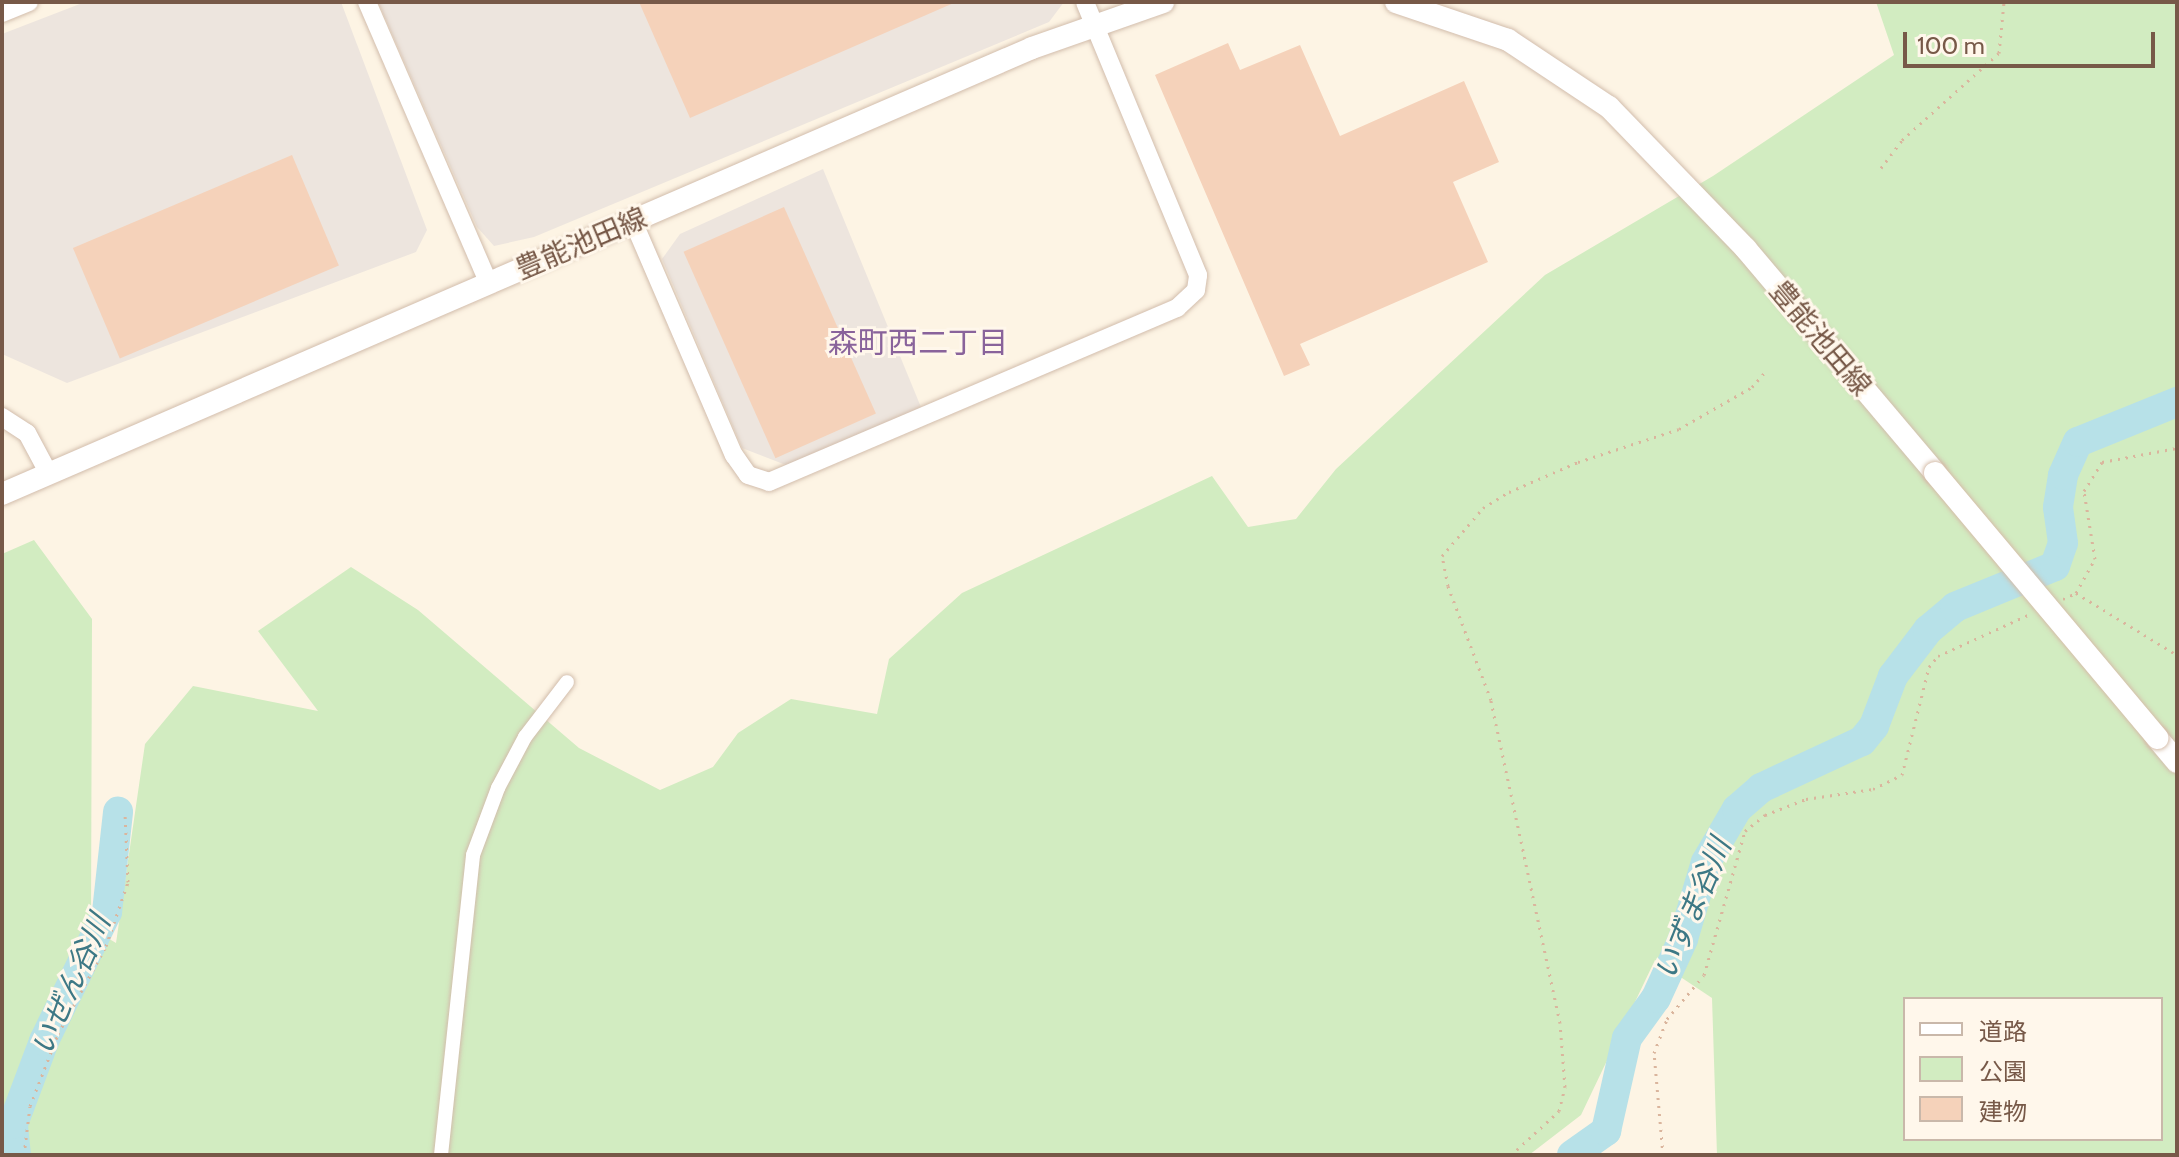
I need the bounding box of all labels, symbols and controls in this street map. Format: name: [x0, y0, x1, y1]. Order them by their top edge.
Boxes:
scale bar: [1907, 16, 2159, 66]
text: 100 m: [1917, 31, 1985, 60]
street label: 豊能池田線: [510, 200, 652, 286]
street label: 豊能池田線: [1763, 274, 1879, 402]
district label: 森町西二丁目: [828, 325, 1008, 361]
water label: いずま谷川: [1647, 833, 1739, 985]
water label: いぜん谷川: [24, 909, 118, 1061]
legend: [1903, 997, 2163, 1141]
text: 道路: [1979, 1017, 2027, 1046]
text: 公園: [1979, 1057, 2027, 1086]
text: 建物: [1979, 1097, 2027, 1126]

